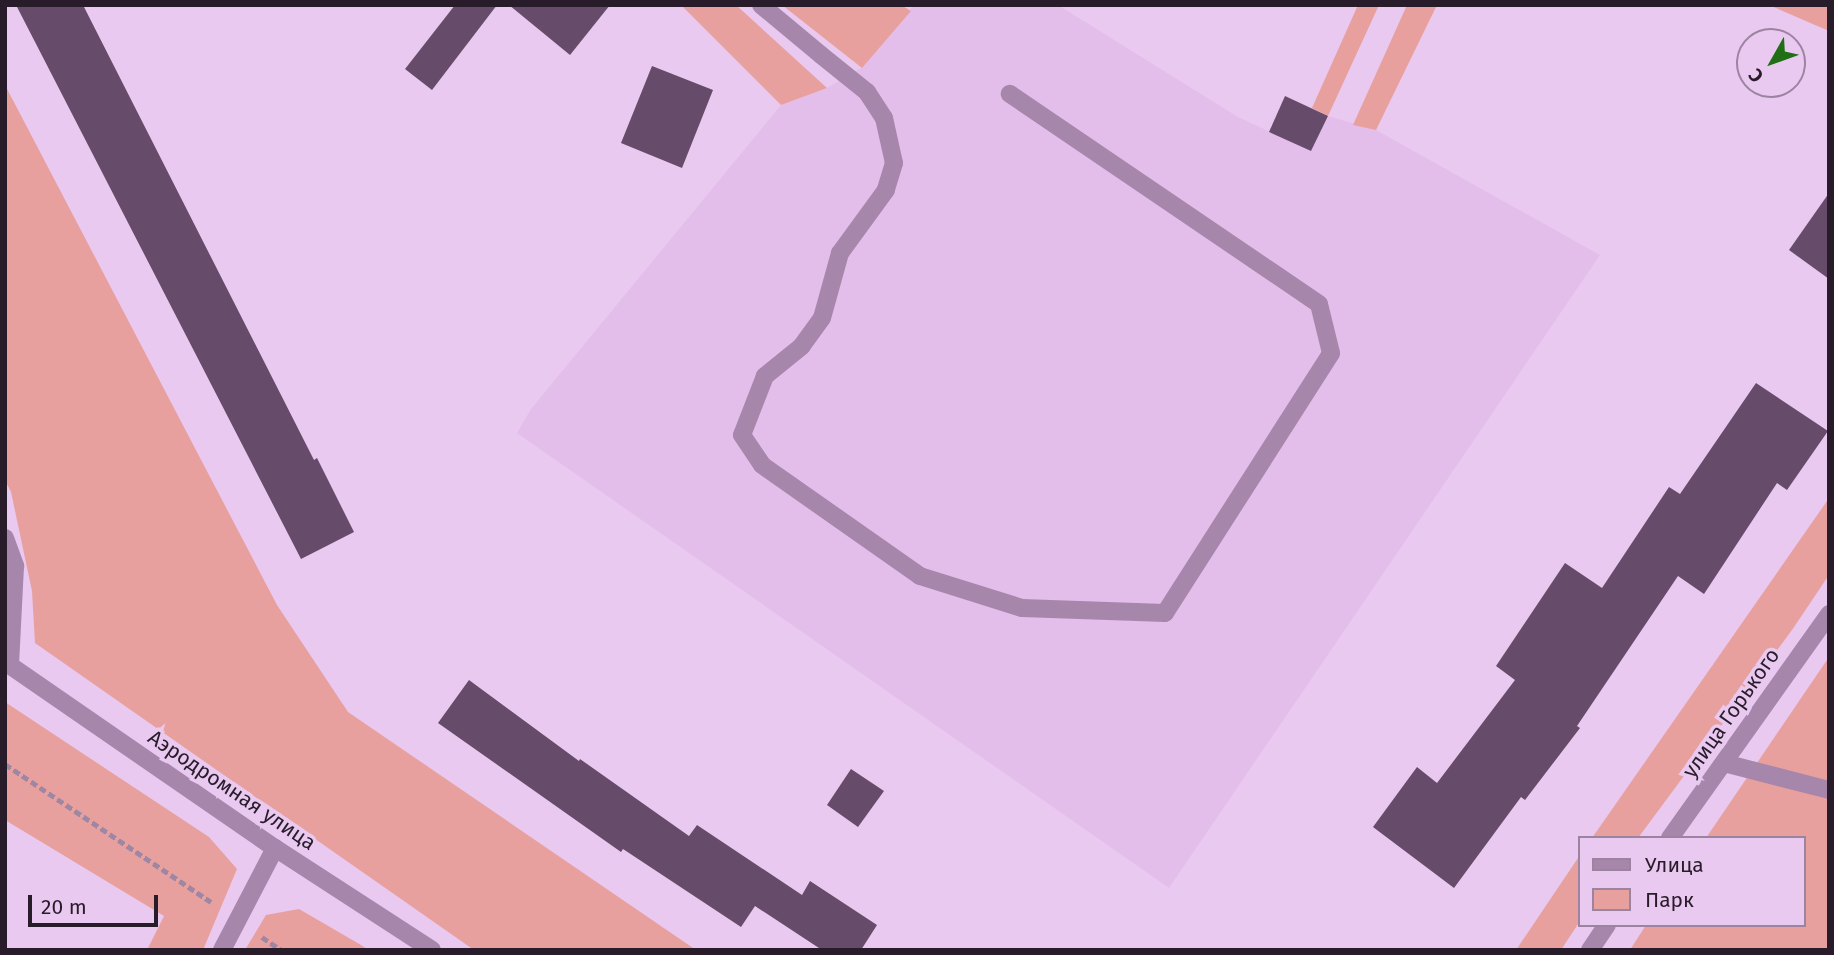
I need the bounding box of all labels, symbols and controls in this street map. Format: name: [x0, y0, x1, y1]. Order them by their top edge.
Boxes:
north arrow: [1736, 28, 1806, 98]
text: С: [1744, 64, 1768, 87]
street label: улица Горького: [1677, 644, 1785, 782]
street label: Аэродромная улица: [143, 725, 321, 855]
legend: [1578, 836, 1806, 927]
text: Улица: [1645, 852, 1704, 878]
scale bar: [32, 881, 161, 925]
text: Парк: [1645, 887, 1694, 913]
text: 20 m: [41, 894, 87, 920]

